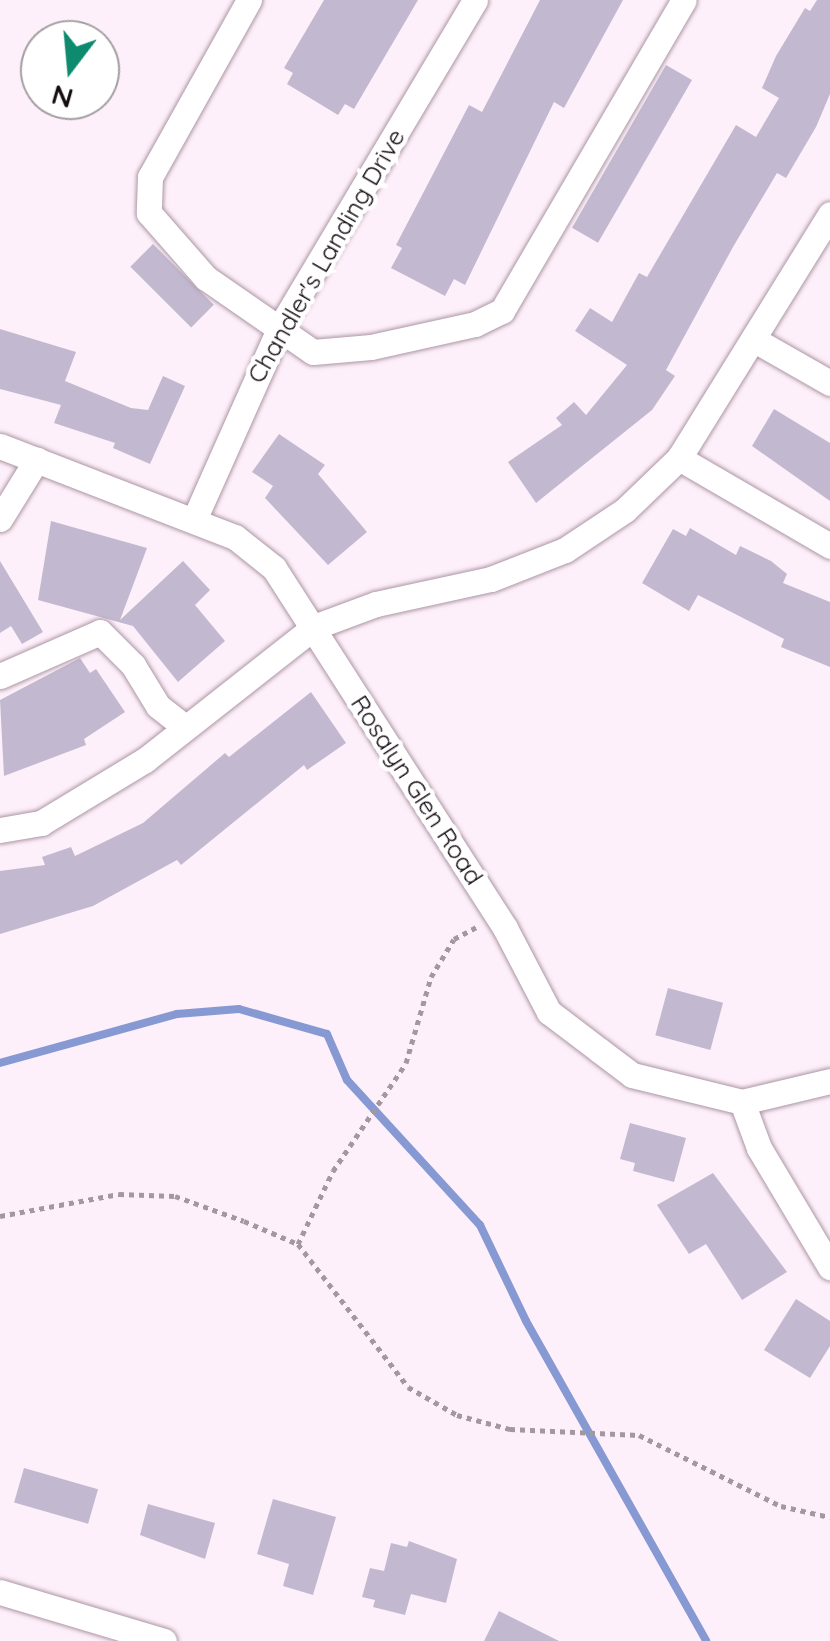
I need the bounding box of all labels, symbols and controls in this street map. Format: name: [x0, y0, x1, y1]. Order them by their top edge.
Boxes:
north arrow: [20, 20, 120, 120]
text: N: [47, 78, 77, 117]
street label: Chandler's Landing Drive: [241, 124, 411, 388]
street label: Rosalyn Glen Road: [345, 690, 489, 890]

